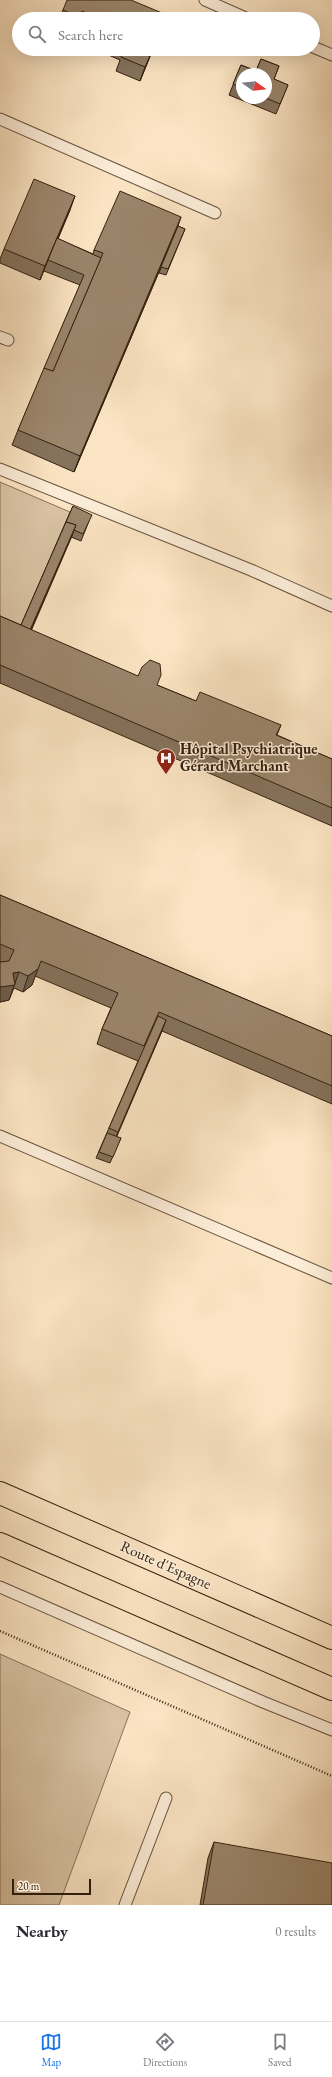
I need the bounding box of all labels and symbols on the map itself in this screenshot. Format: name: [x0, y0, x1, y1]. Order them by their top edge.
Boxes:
north arrow: [236, 68, 272, 104]
place label: Hôpital Psychiatrique Gérard Marchant: [180, 739, 318, 775]
hospital icon: Hôpital Psychiatrique Gérard Marchant: [155, 747, 177, 775]
street label: Route d'Espagne: [118, 1536, 215, 1593]
scale bar: [12, 1877, 91, 1896]

